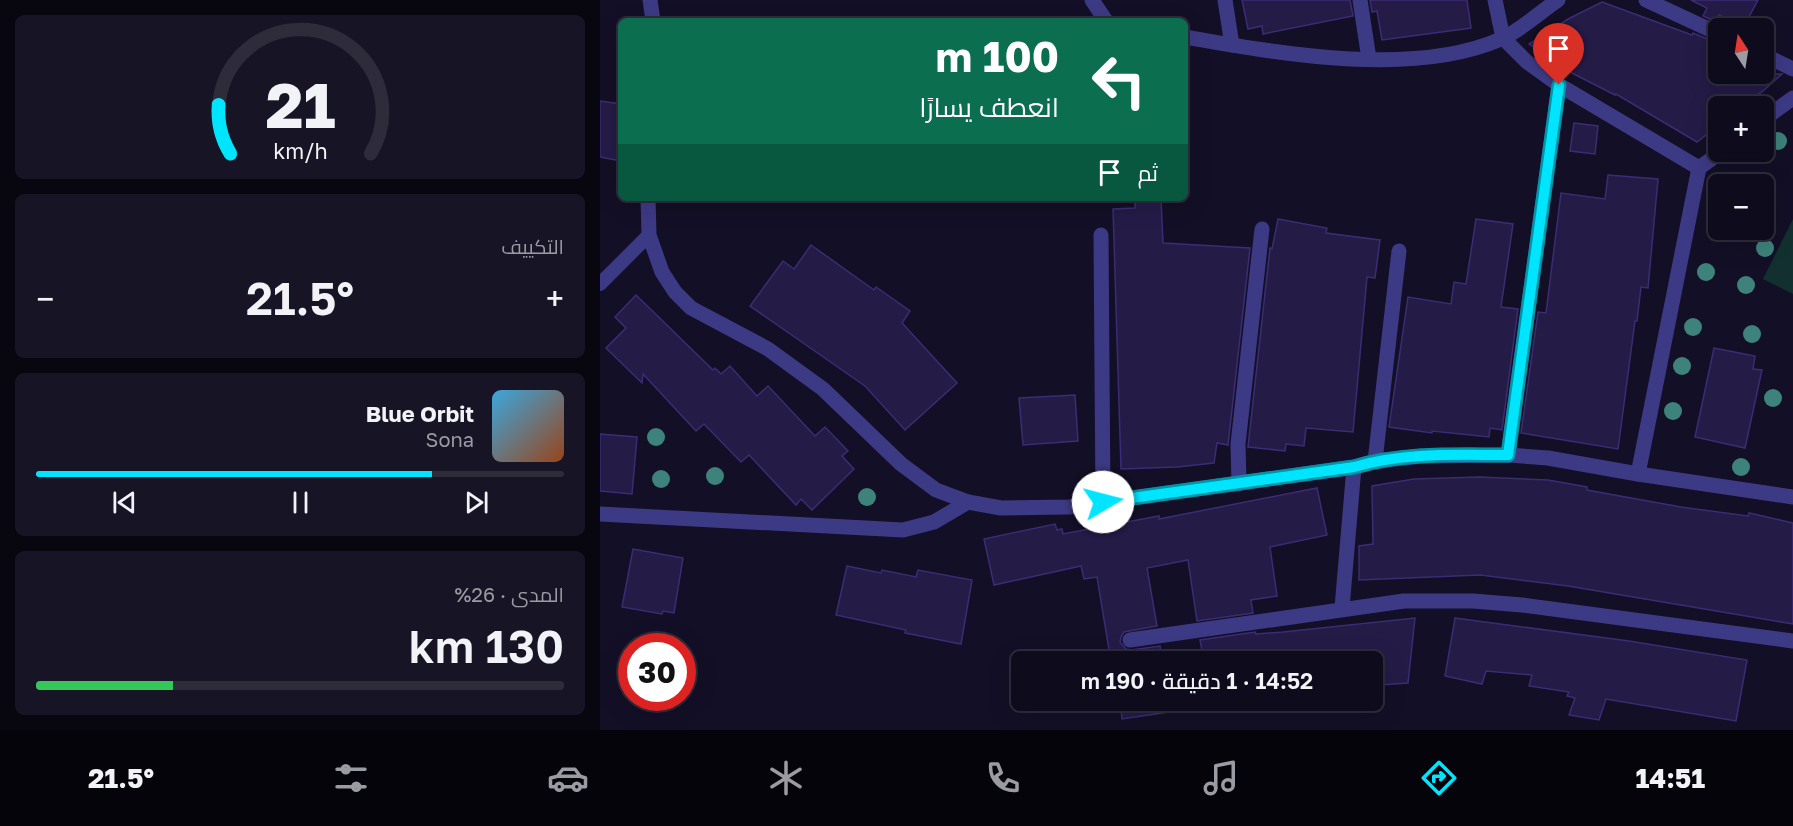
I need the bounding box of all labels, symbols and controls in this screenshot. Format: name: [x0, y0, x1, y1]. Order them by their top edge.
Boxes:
north arrow: [1708, 18, 1774, 84]
map controls: [1708, 18, 1774, 240]
pin: [1533, 23, 1584, 85]
text: 100 m: [935, 31, 1059, 81]
icon: arrive: [1542, 32, 1575, 65]
icon: left: [1080, 42, 1158, 120]
text: 21: [265, 67, 335, 142]
text: انعطف يسارًا: [919, 91, 1059, 123]
button: +: [1708, 96, 1774, 162]
text: km/h: [273, 138, 327, 164]
icon: arrive: [1093, 156, 1126, 189]
text: ثم: [1138, 159, 1158, 186]
button: −: [1708, 174, 1774, 240]
text: التكييف: [501, 234, 564, 258]
text: 21.5°: [246, 271, 354, 325]
text: −: [36, 279, 54, 318]
text: +: [546, 279, 564, 318]
text: Blue Orbit: [366, 400, 474, 427]
text: Sona: [426, 427, 474, 451]
position arrow: [1071, 470, 1135, 534]
icon: previous: [108, 486, 141, 519]
icon: pause: [284, 486, 317, 519]
icon: next: [460, 486, 493, 519]
text: المدى · 26%: [454, 582, 564, 606]
text: 130 km: [409, 619, 564, 673]
speed limit sign: 30: [618, 633, 696, 711]
text: 14:52 · 1 دقيقة · 190 m: [1081, 667, 1313, 694]
icon: filters: [330, 757, 372, 799]
icon: car: [547, 757, 589, 799]
icon: climate: [765, 757, 807, 799]
icon: phone: [982, 757, 1024, 799]
icon: music: [1200, 757, 1242, 799]
icon: directions: [1418, 757, 1460, 799]
text: 21.5°: [88, 762, 154, 794]
text: 14:51: [1635, 762, 1705, 794]

